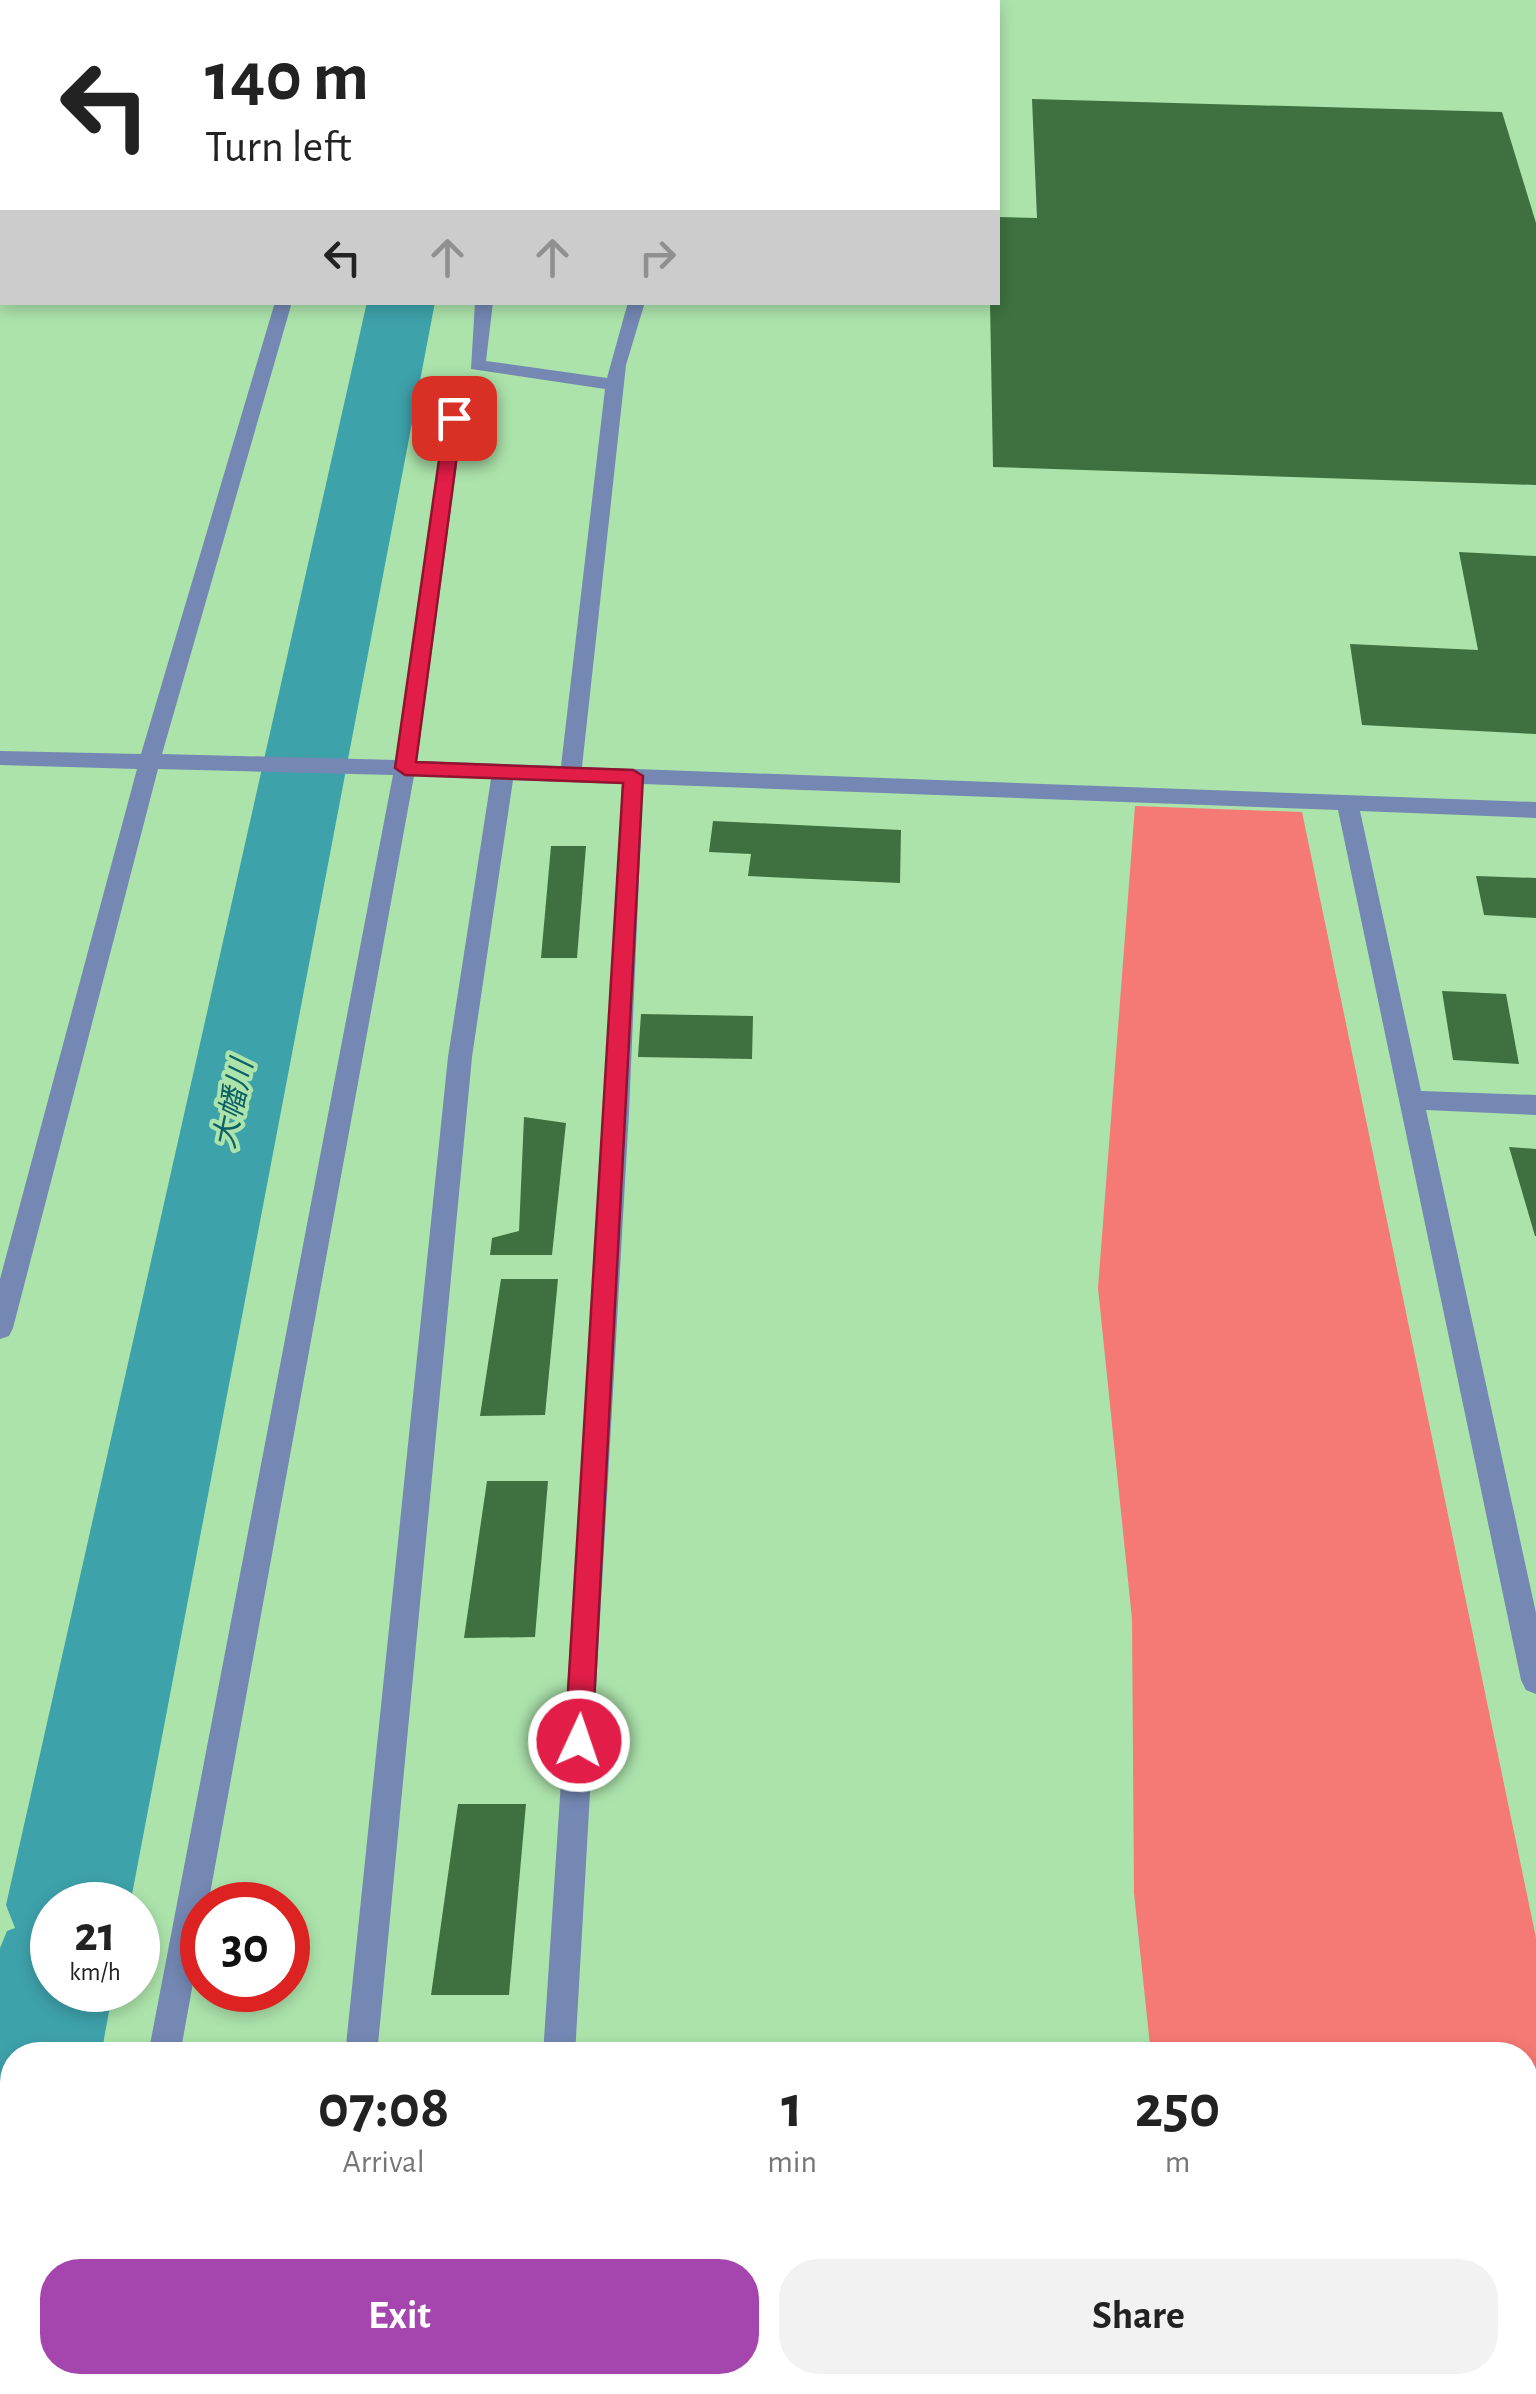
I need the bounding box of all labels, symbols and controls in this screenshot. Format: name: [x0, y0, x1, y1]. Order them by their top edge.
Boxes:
icon: left: [40, 40, 170, 170]
text: 140 m: [205, 43, 369, 113]
text: Turn left: [205, 125, 352, 170]
icon: left: [315, 230, 370, 285]
icon: ahead: [420, 230, 475, 285]
icon: ahead: [525, 230, 580, 285]
icon: right: [630, 230, 685, 285]
pin: [412, 376, 497, 461]
icon: arrive: [427, 391, 482, 446]
water label: 大幡川: [208, 1054, 259, 1151]
position arrow: [527, 1689, 631, 1793]
speed limit sign: 30: [180, 1882, 310, 2012]
text: 21: [74, 1910, 116, 1960]
text: km/h: [69, 1960, 121, 1985]
text: 07:08: [318, 2078, 449, 2138]
text: 1: [781, 2078, 803, 2138]
text: 250: [1135, 2078, 1220, 2138]
text: Arrival: [342, 2146, 425, 2178]
text: min: [767, 2146, 817, 2178]
text: m: [1165, 2146, 1190, 2178]
button: Exit: [40, 2259, 759, 2374]
button: Share: [779, 2259, 1498, 2374]

